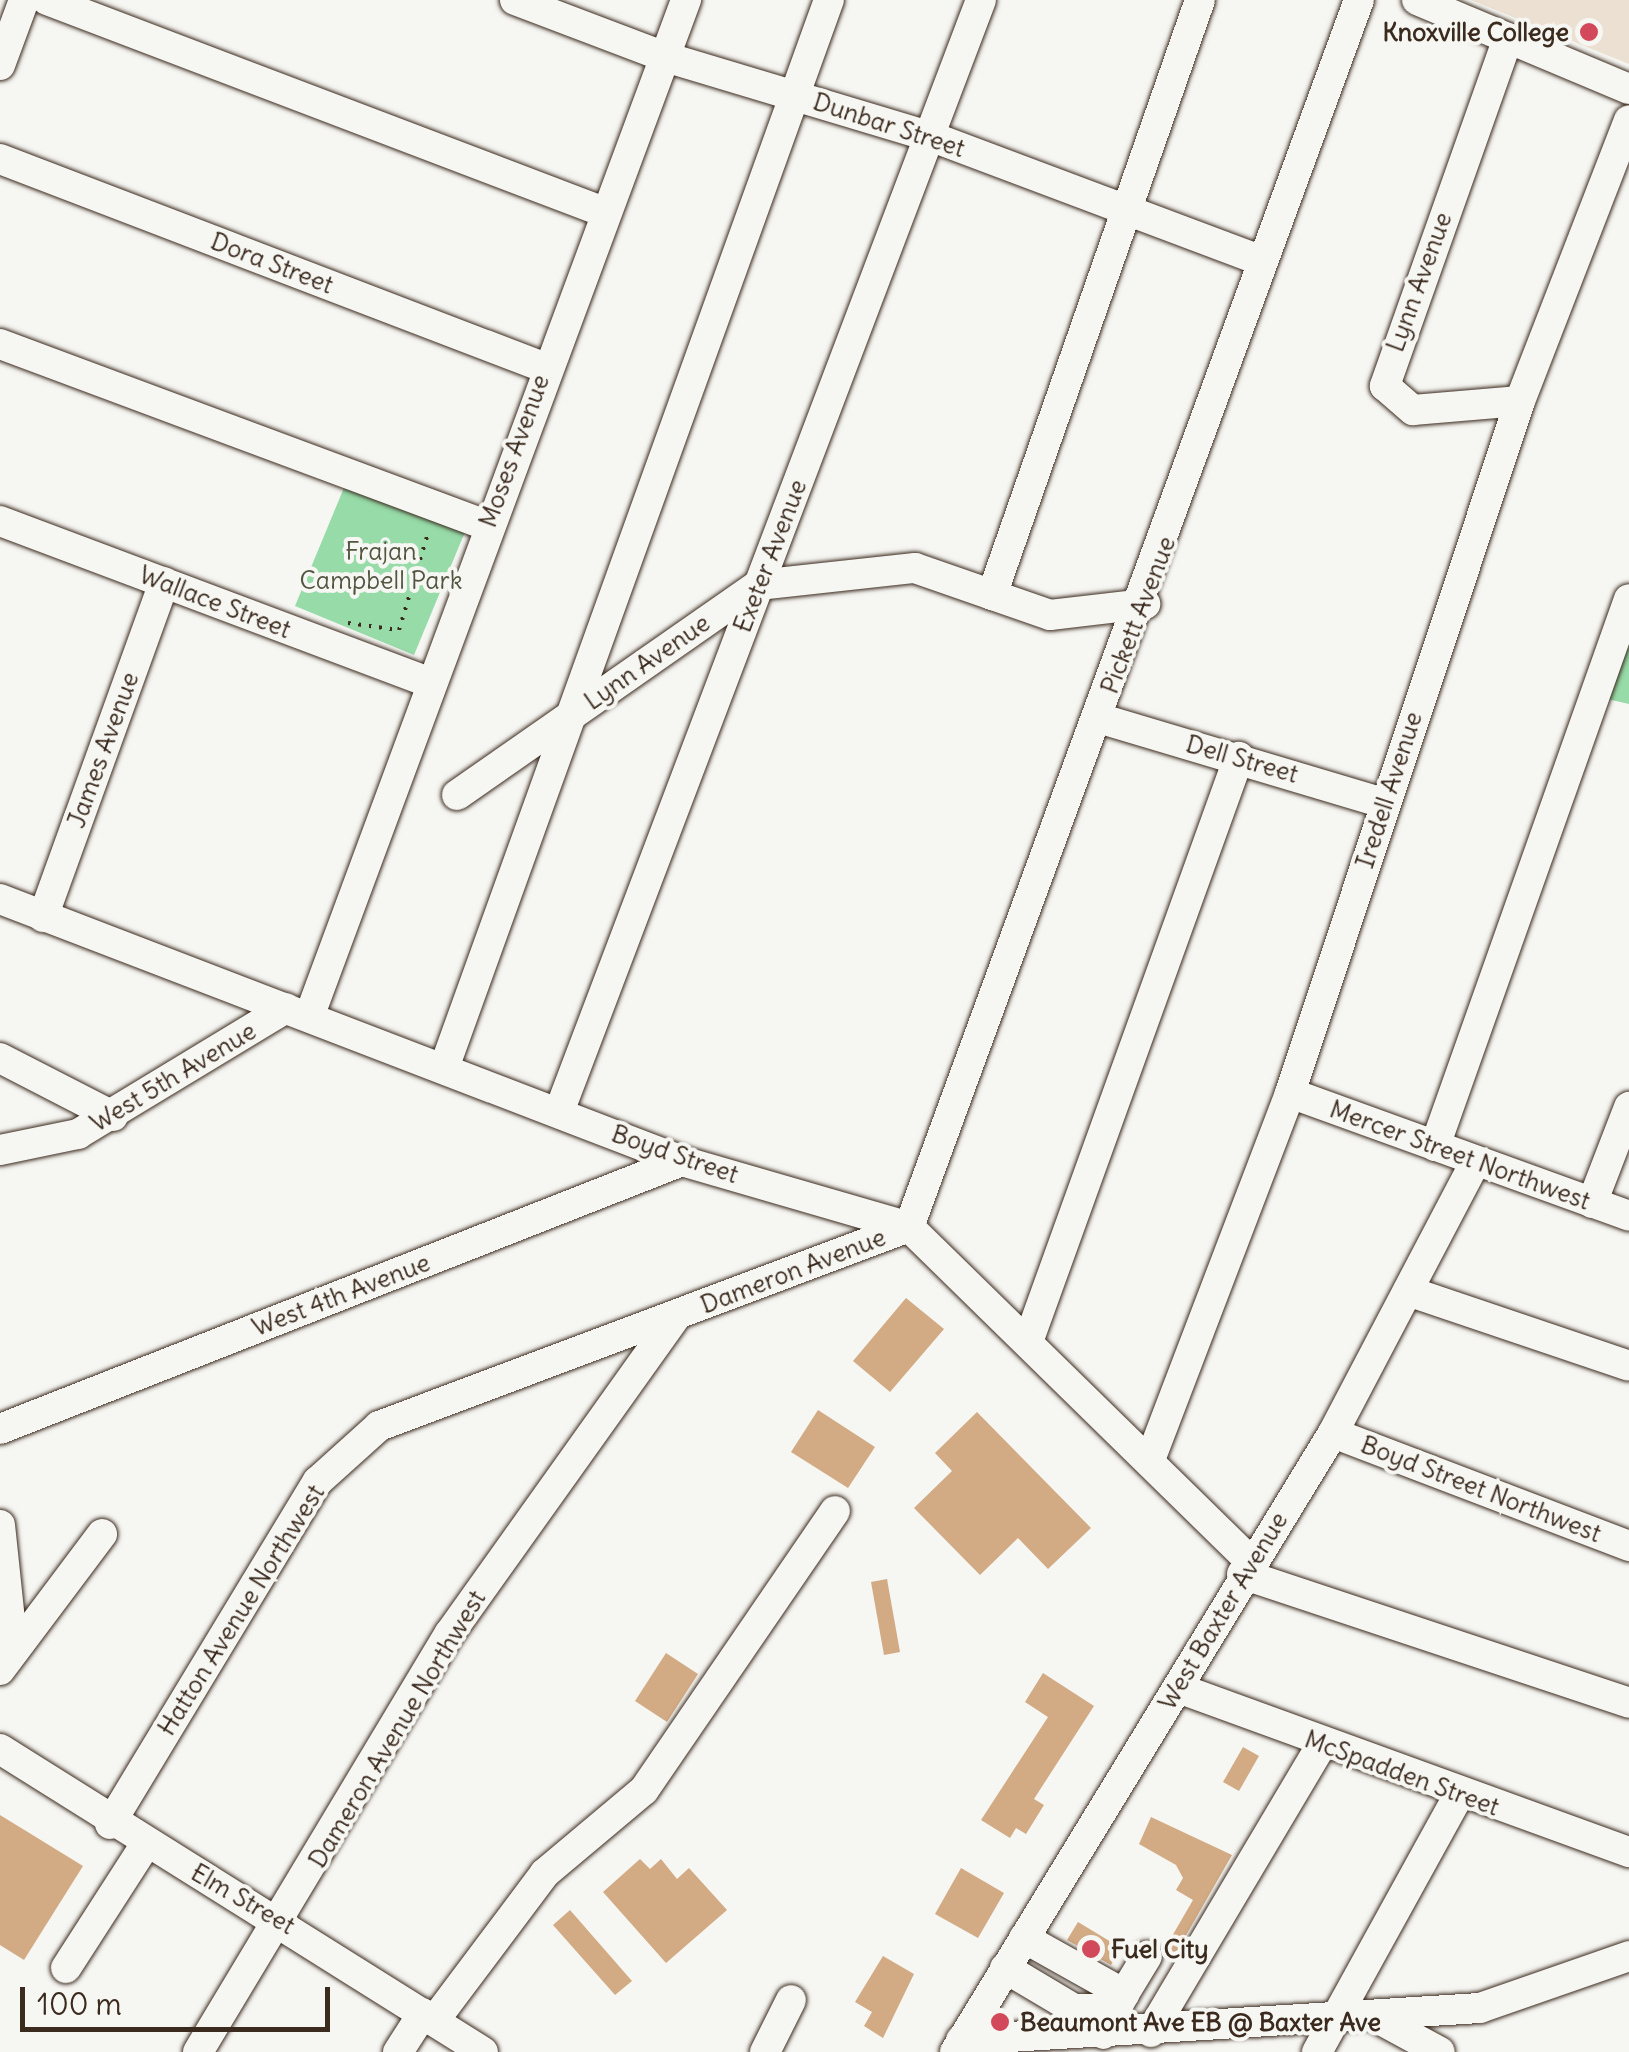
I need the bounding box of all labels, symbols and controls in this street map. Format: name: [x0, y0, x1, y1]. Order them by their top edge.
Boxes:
place label: Knoxville College: [1382, 17, 1569, 47]
marker: Knoxville College: [1578, 21, 1600, 43]
street label: Dunbar Street: [809, 86, 969, 164]
street label: Lynn Avenue: [1380, 208, 1458, 356]
street label: Dora Street: [207, 226, 337, 300]
street label: Moses Avenue: [473, 371, 555, 531]
street label: Exeter Avenue: [727, 475, 813, 637]
street label: Pickett Avenue: [1094, 532, 1182, 698]
park label: Frajan Campbell Park: [300, 537, 462, 596]
street label: Wallace Street: [135, 559, 295, 645]
street label: Lynn Avenue: [579, 608, 715, 716]
street label: James Avenue: [61, 668, 145, 832]
street label: Iredell Avenue: [1350, 708, 1428, 872]
street label: Dell Street: [1183, 729, 1301, 789]
street label: West 5th Avenue: [85, 1016, 261, 1138]
street label: Mercer Street Northwest: [1326, 1094, 1594, 1216]
street label: Boyd Street: [608, 1118, 742, 1190]
street label: Dameron Avenue: [696, 1222, 890, 1320]
street label: West 4th Avenue: [248, 1247, 434, 1343]
street label: Boyd Street Northwest: [1357, 1429, 1605, 1549]
street label: Hatton Avenue Northwest: [151, 1479, 331, 1741]
street label: West Baxter Avenue: [1152, 1507, 1294, 1715]
street label: Dameron Avenue Northwest: [302, 1585, 492, 1873]
street label: McSpadden Street: [1301, 1724, 1503, 1822]
street label: Elm Street: [186, 1857, 300, 1941]
place label: Fuel City: [1111, 1934, 1208, 1964]
marker: Fuel City: [1080, 1938, 1102, 1960]
scale bar: [25, 1967, 335, 2029]
text: 100 m: [37, 1985, 122, 2023]
place label: Beaumont Ave EB @ Baxter Ave: [1020, 2007, 1381, 2037]
marker: Beaumont Ave EB @ Baxter Ave: [989, 2011, 1011, 2033]

